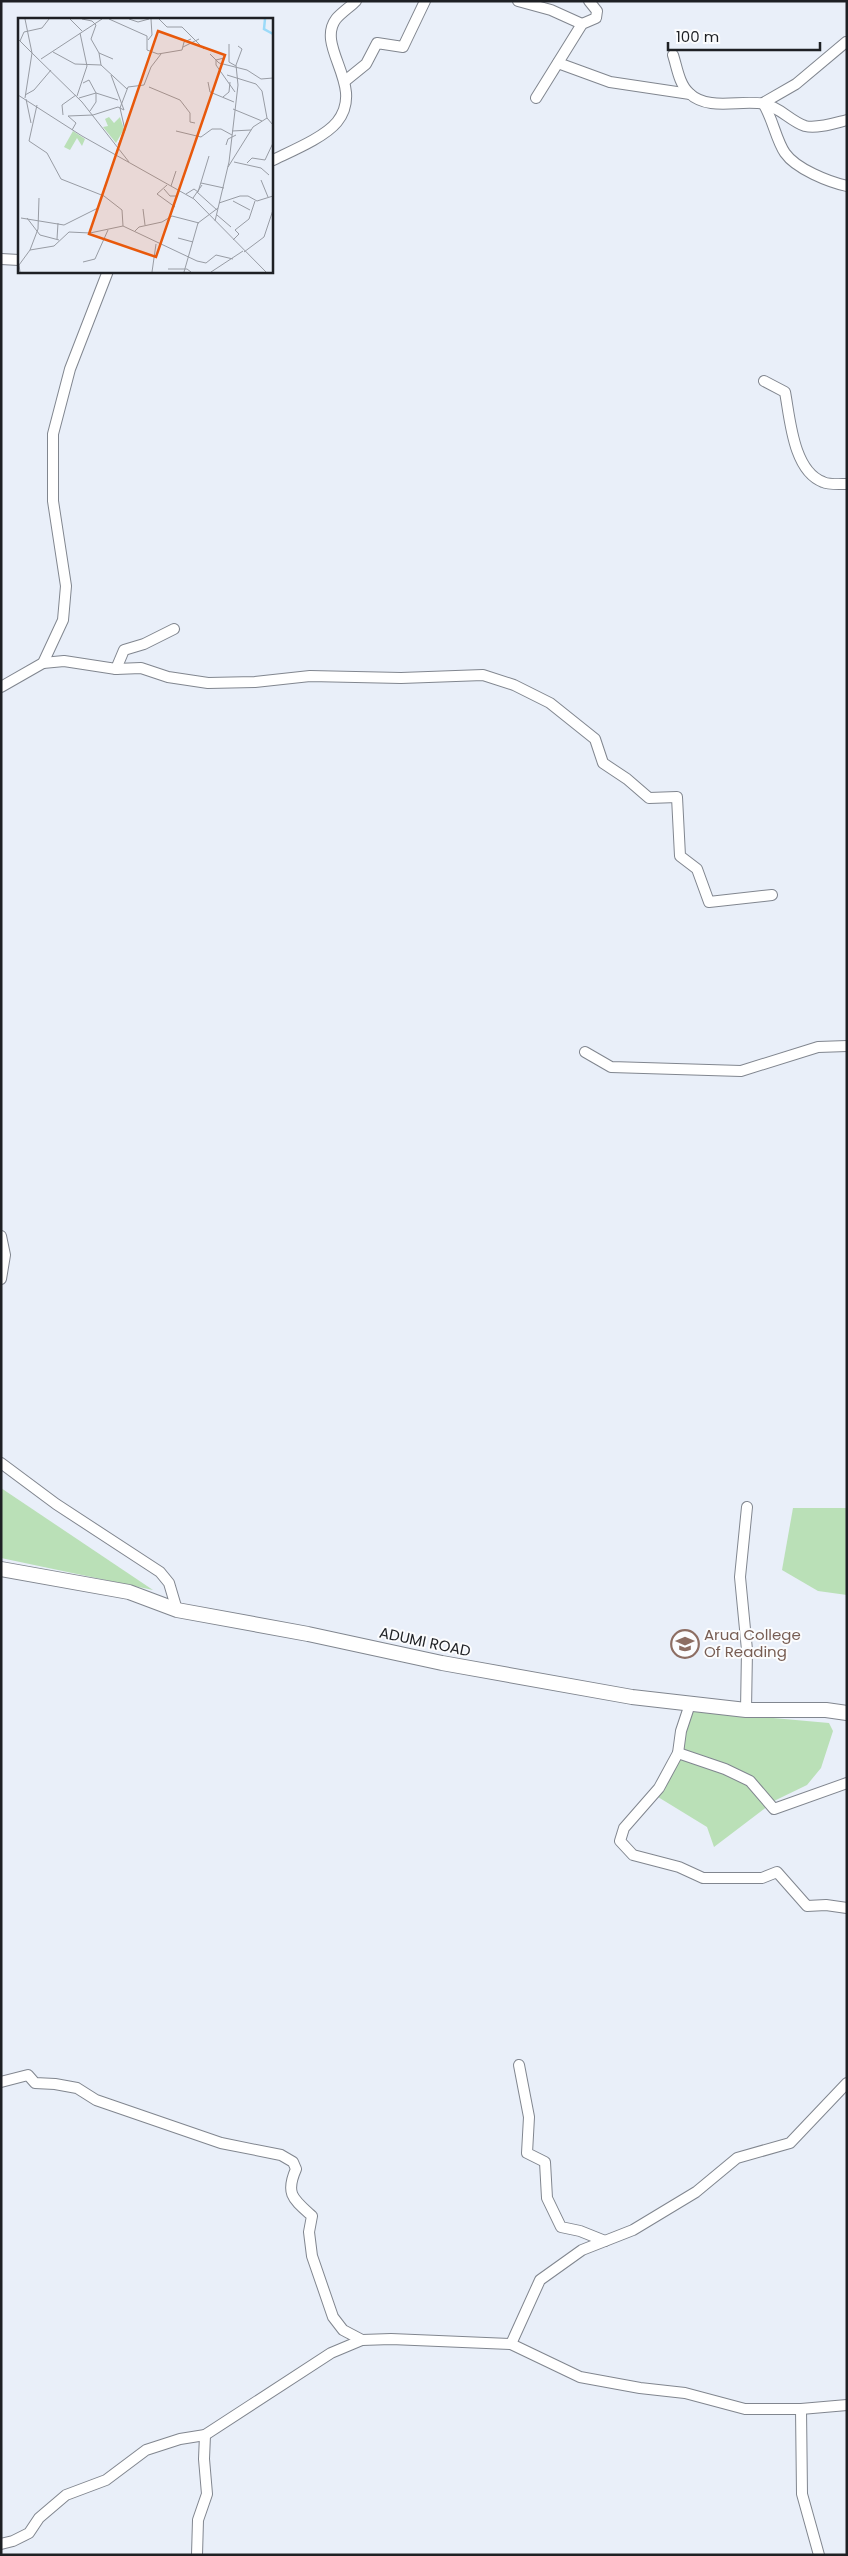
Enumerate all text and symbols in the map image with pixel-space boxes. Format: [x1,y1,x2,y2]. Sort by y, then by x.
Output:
inset map [18,18,272,272]
scale bar [668,20,820,52]
text: 100 m [676,26,719,47]
street label: ADUMI ROAD [377,1622,473,1661]
place label: Arua College Of Reading [704,1624,801,1662]
school or university icon: Arua College Of Reading [670,1629,700,1659]

